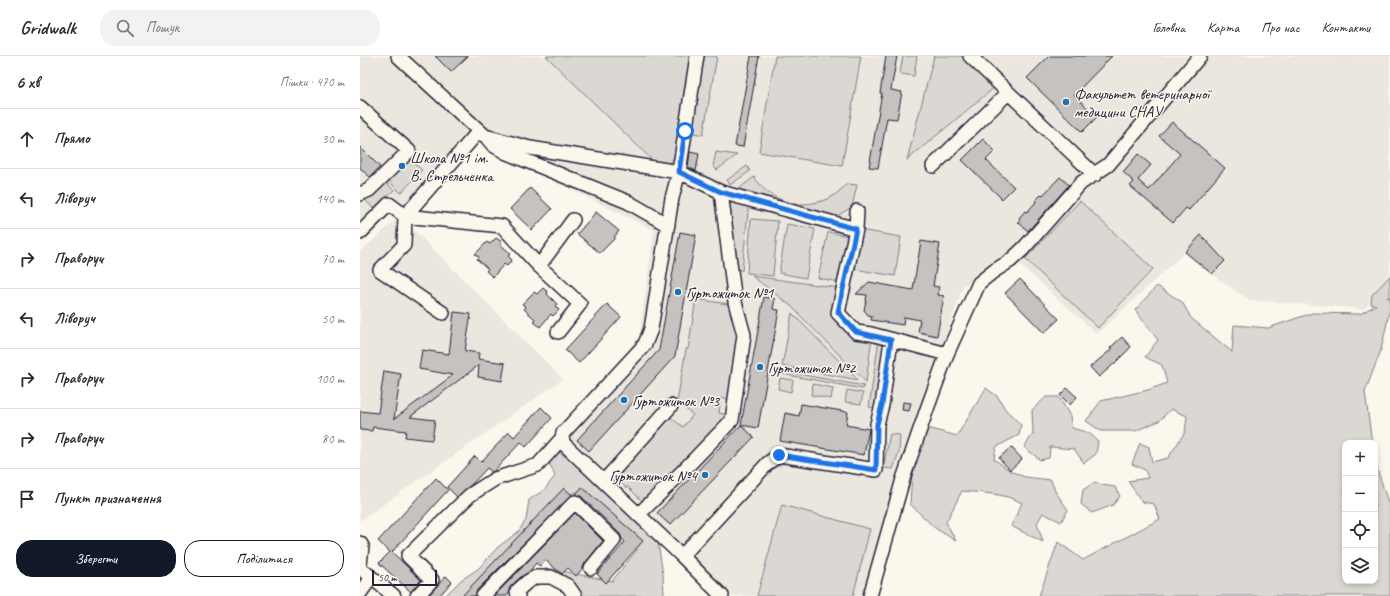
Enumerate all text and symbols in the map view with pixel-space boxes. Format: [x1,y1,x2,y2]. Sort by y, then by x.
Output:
search box [100,10,380,46]
text: Gridwalk [20,16,76,40]
icon: search [114,17,136,39]
text: Пошук [146,18,179,37]
text: Головна [1152,19,1185,36]
text: Карта [1207,19,1239,36]
text: Про нас [1261,19,1300,36]
text: Контакти [1322,19,1370,36]
text: 6 хв [16,72,40,93]
text: Пішки · 470 m [280,74,344,90]
place label: Факультет ветеринарної медицини СНАУ [1074,84,1212,122]
marker: Факультет ветеринарної медицини СНАУ [1061,97,1071,107]
route start [676,122,694,140]
icon: ahead [16,128,38,150]
text: Прямо [54,129,90,148]
text: 30 m [322,131,344,147]
place label: Школа №1 ім. В. Стрельченка [410,148,494,186]
marker: Школа №1 ім. В. Стрельченка [397,161,407,171]
icon: left [16,188,38,210]
text: Ліворуч [54,189,95,208]
text: 140 m [316,191,344,207]
icon: right [16,248,38,270]
text: Праворуч [54,249,103,268]
text: 70 m [322,251,344,267]
place label: Гуртожиток №1 [686,283,774,303]
marker: Гуртожиток №1 [673,287,683,297]
icon: left [16,308,38,330]
text: Ліворуч [54,309,95,328]
text: 50 m [322,311,344,327]
place label: Гуртожиток №2 [768,358,857,378]
marker: Гуртожиток №2 [755,362,765,372]
icon: right [16,368,38,390]
text: Праворуч [54,369,103,388]
text: 100 m [316,371,344,387]
place label: Гуртожиток №3 [632,391,721,411]
marker: Гуртожиток №3 [619,395,629,405]
icon: right [16,428,38,450]
text: Праворуч [54,429,103,448]
text: 80 m [322,431,344,447]
map controls [1342,440,1378,584]
button: + [1342,440,1378,476]
route end [770,446,788,464]
place label: Гуртожиток №4 [610,466,699,486]
marker: Гуртожиток №4 [700,470,710,480]
button: − [1342,476,1378,512]
icon: arrive [16,488,38,510]
text: Пункт призначення [54,489,161,508]
button: locate [1342,512,1378,548]
button: Зберегти [16,540,176,577]
button: Поділитися [184,540,344,577]
button: layers [1342,548,1378,584]
scale bar [372,568,437,587]
text: 50 m [378,570,397,584]

